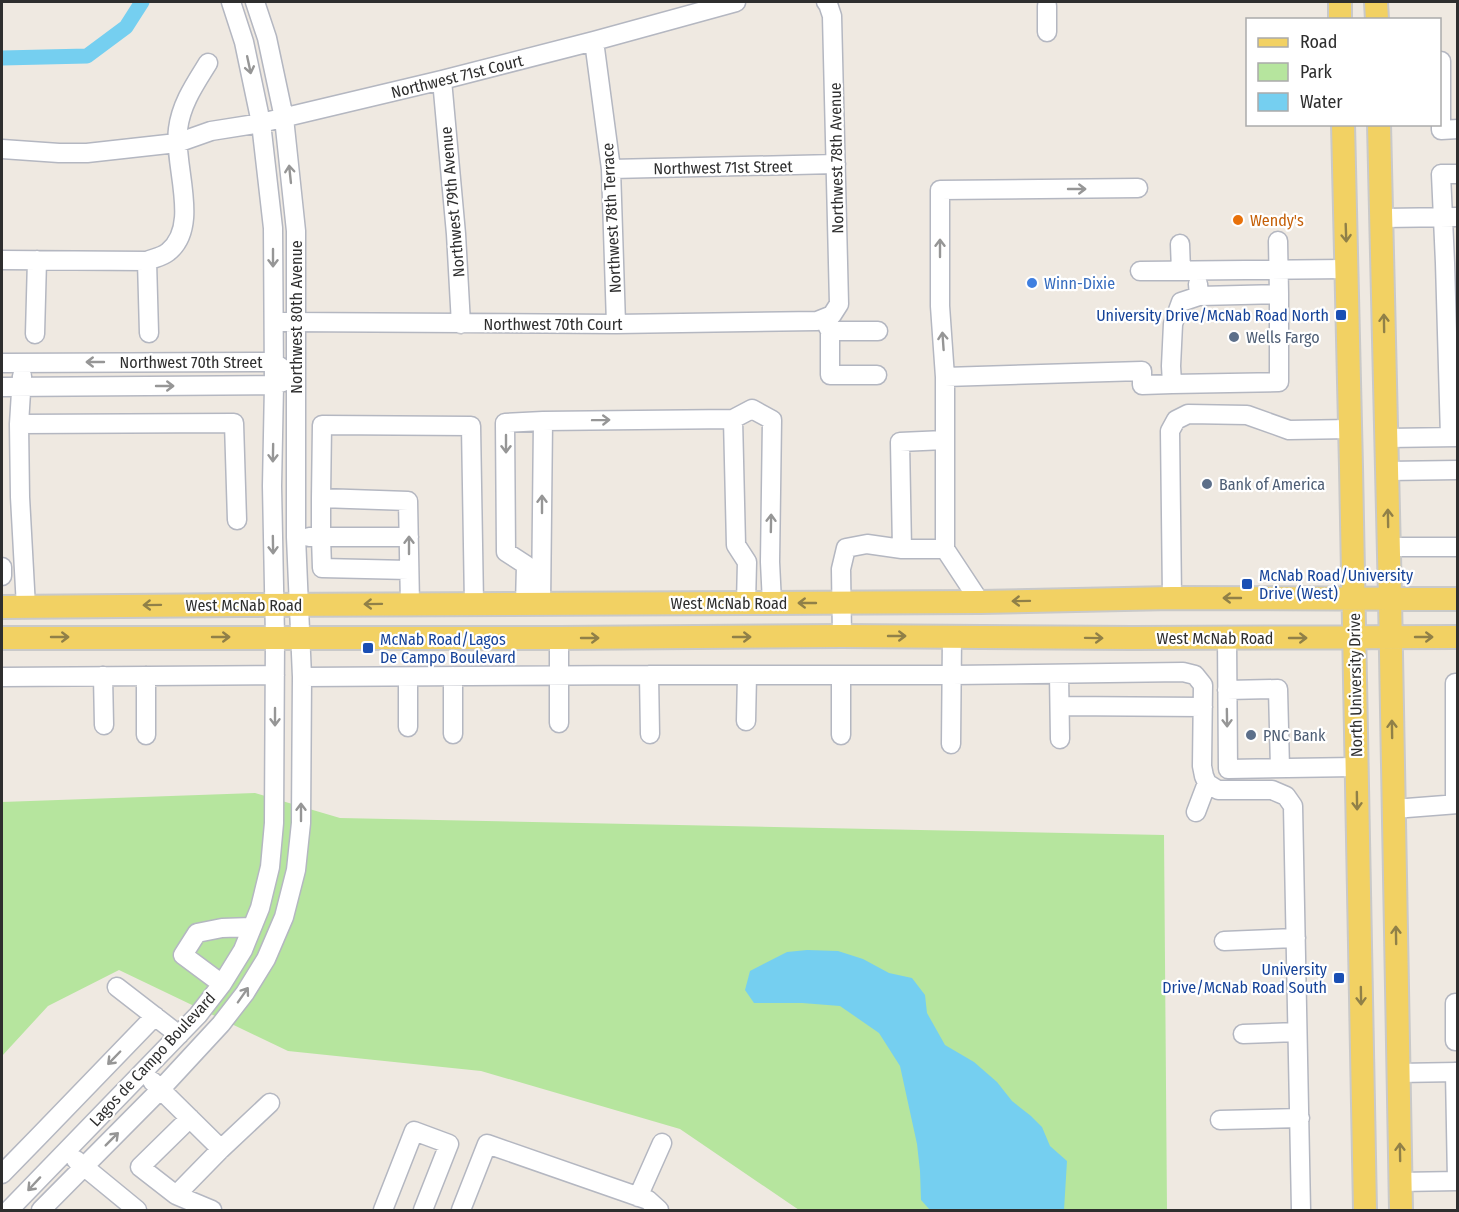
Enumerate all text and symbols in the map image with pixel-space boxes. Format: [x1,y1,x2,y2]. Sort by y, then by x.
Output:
legend [1246,18,1441,126]
text: Road [1300,31,1337,53]
street label: Northwest 71st Court [389,51,526,102]
one-way arrow [244,55,255,75]
text: Park [1300,61,1333,83]
street label: Northwest 78th Avenue [826,82,847,234]
text: Water [1300,91,1343,113]
street label: Northwest 79th Avenue [436,126,469,278]
street label: Northwest 78th Terrace [598,142,625,294]
street label: Northwest 71st Street [653,157,794,178]
one-way arrow [284,165,295,185]
one-way arrow [1066,183,1086,195]
place label: Wendy's [1250,211,1304,230]
marker: Wendy's [1231,213,1245,227]
one-way arrow [1340,223,1352,243]
one-way arrow [934,238,946,258]
street label: Northwest 80th Avenue [287,240,306,394]
one-way arrow [267,248,279,268]
place label: Winn-Dixie [1044,274,1115,293]
marker: Winn-Dixie [1025,276,1039,290]
place label: University Drive/McNab Road North [1096,306,1329,325]
marker: University Drive/McNab Road North [1334,308,1348,322]
one-way arrow [1378,314,1390,334]
street label: Northwest 70th Court [483,315,623,334]
place label: Wells Fargo [1246,328,1320,347]
marker: Wells Fargo [1227,330,1241,344]
one-way arrow [937,332,948,352]
street label: Northwest 70th Street [120,353,263,372]
one-way arrow [85,356,105,368]
one-way arrow [154,380,174,392]
one-way arrow [591,414,611,426]
one-way arrow [500,434,512,454]
one-way arrow [267,443,278,463]
place label: Bank of America [1219,475,1325,494]
marker: Bank of America [1200,477,1214,491]
one-way arrow [537,494,548,514]
one-way arrow [1383,509,1394,529]
one-way arrow [765,514,777,534]
one-way arrow [267,534,279,554]
one-way arrow [403,536,415,556]
place label: McNab Road/University Drive (West) [1259,566,1414,603]
marker: McNab Road/University Drive (West) [1240,577,1254,591]
one-way arrow [1222,592,1242,604]
street label: West McNab Road [671,594,787,613]
one-way arrow [1011,595,1031,607]
street label: West McNab Road [186,596,302,615]
one-way arrow [797,597,817,609]
one-way arrow [364,598,384,610]
one-way arrow [142,600,162,611]
street label: North University Drive [1345,613,1366,757]
street label: West McNab Road [1157,629,1273,648]
place label: McNab Road/Lagos De Campo Boulevard [380,630,516,667]
one-way arrow [886,630,906,642]
one-way arrow [49,631,69,643]
one-way arrow [210,631,230,643]
one-way arrow [731,631,751,643]
one-way arrow [1414,631,1434,643]
one-way arrow [579,632,599,644]
one-way arrow [1084,632,1104,644]
one-way arrow [1288,632,1308,644]
marker: McNab Road/Lagos De Campo Boulevard [361,641,375,655]
one-way arrow [269,706,281,726]
one-way arrow [1222,707,1233,727]
one-way arrow [1387,720,1398,740]
place label: PNC Bank [1263,726,1326,745]
marker: PNC Bank [1244,728,1258,742]
one-way arrow [1351,791,1363,811]
one-way arrow [295,803,307,823]
one-way arrow [1390,926,1402,946]
place label: University Drive/McNab Road South [1162,960,1328,997]
marker: University Drive/McNab Road South [1332,971,1346,985]
one-way arrow [1355,986,1367,1006]
one-way arrow [237,987,249,1004]
street label: Lagos de Campo Boulevard [85,989,219,1130]
one-way arrow [107,1051,121,1066]
one-way arrow [104,1131,119,1146]
one-way arrow [1394,1143,1406,1163]
one-way arrow [27,1176,42,1191]

